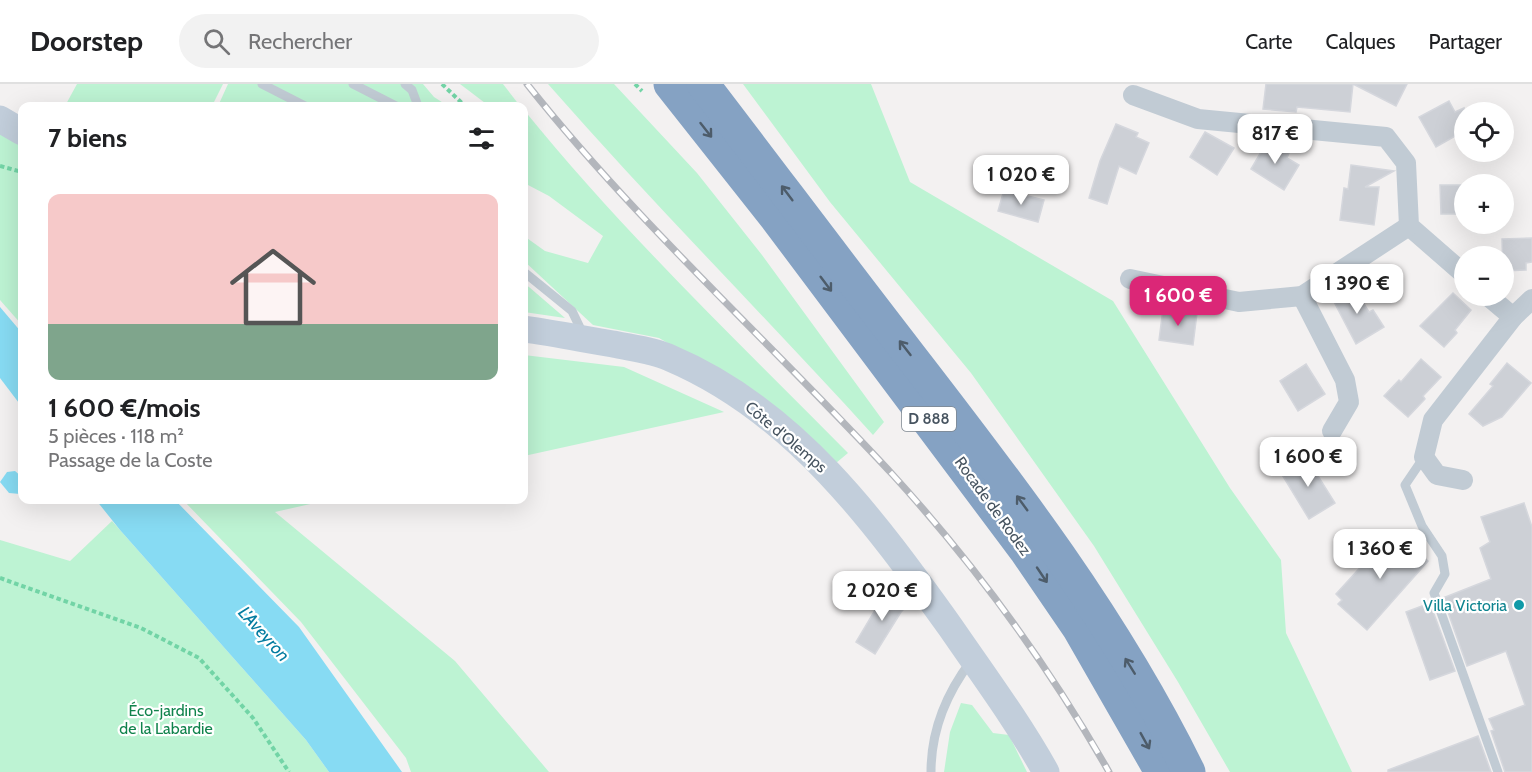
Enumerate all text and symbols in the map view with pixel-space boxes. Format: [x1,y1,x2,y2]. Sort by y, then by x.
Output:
search box [179,14,599,68]
text: Doorstep [30,24,143,58]
icon: search [200,25,233,58]
text: Rechercher [248,28,352,55]
text: Carte [1245,29,1293,54]
text: Calques [1326,29,1396,54]
text: Partager [1429,29,1502,54]
map controls [1454,102,1514,306]
button: locate [1454,102,1514,162]
pin: 817 € [1233,114,1317,165]
text: 817 € [1252,121,1298,145]
text: 7 biens [48,122,127,154]
icon: filters [465,122,498,155]
one-way arrow [700,122,713,138]
pin: 1 020 € [966,155,1076,206]
text: 1 020 € [987,162,1055,186]
button: + [1454,174,1514,234]
one-way arrow [781,185,793,201]
icon: home [219,233,327,341]
button: − [1454,246,1514,306]
pin: 1 390 € [1302,264,1412,315]
text: 1 390 € [1324,271,1390,295]
one-way arrow [819,276,832,292]
pin: 1 600 € [1123,276,1233,327]
text: 1 600 € [1144,283,1212,307]
one-way arrow [898,340,911,356]
text: 1 600 €/mois [48,392,201,424]
street label: Côte d'Olemps [741,397,831,477]
road number: D 888 [902,407,956,431]
text: 5 pièces · 118 m² [48,424,184,448]
pin: 1 600 € [1253,437,1363,488]
text: 1 600 € [1274,444,1342,468]
text: Passage de la Coste [48,448,213,472]
street label: Rocade de Rodez [951,453,1035,559]
one-way arrow [1016,496,1029,512]
pin: 1 360 € [1325,529,1435,580]
text: 1 360 € [1347,536,1413,560]
one-way arrow [1037,566,1049,583]
pin: 2 020 € [827,571,937,622]
text: 2 020 € [846,578,918,602]
place label: Villa Victoria [1423,596,1507,615]
marker: Villa Victoria [1512,598,1526,612]
water label: L'Aveyron [234,602,294,666]
one-way arrow [1124,658,1136,675]
park label: Éco-jardins de la Labardie [119,701,213,738]
one-way arrow [1139,732,1151,749]

